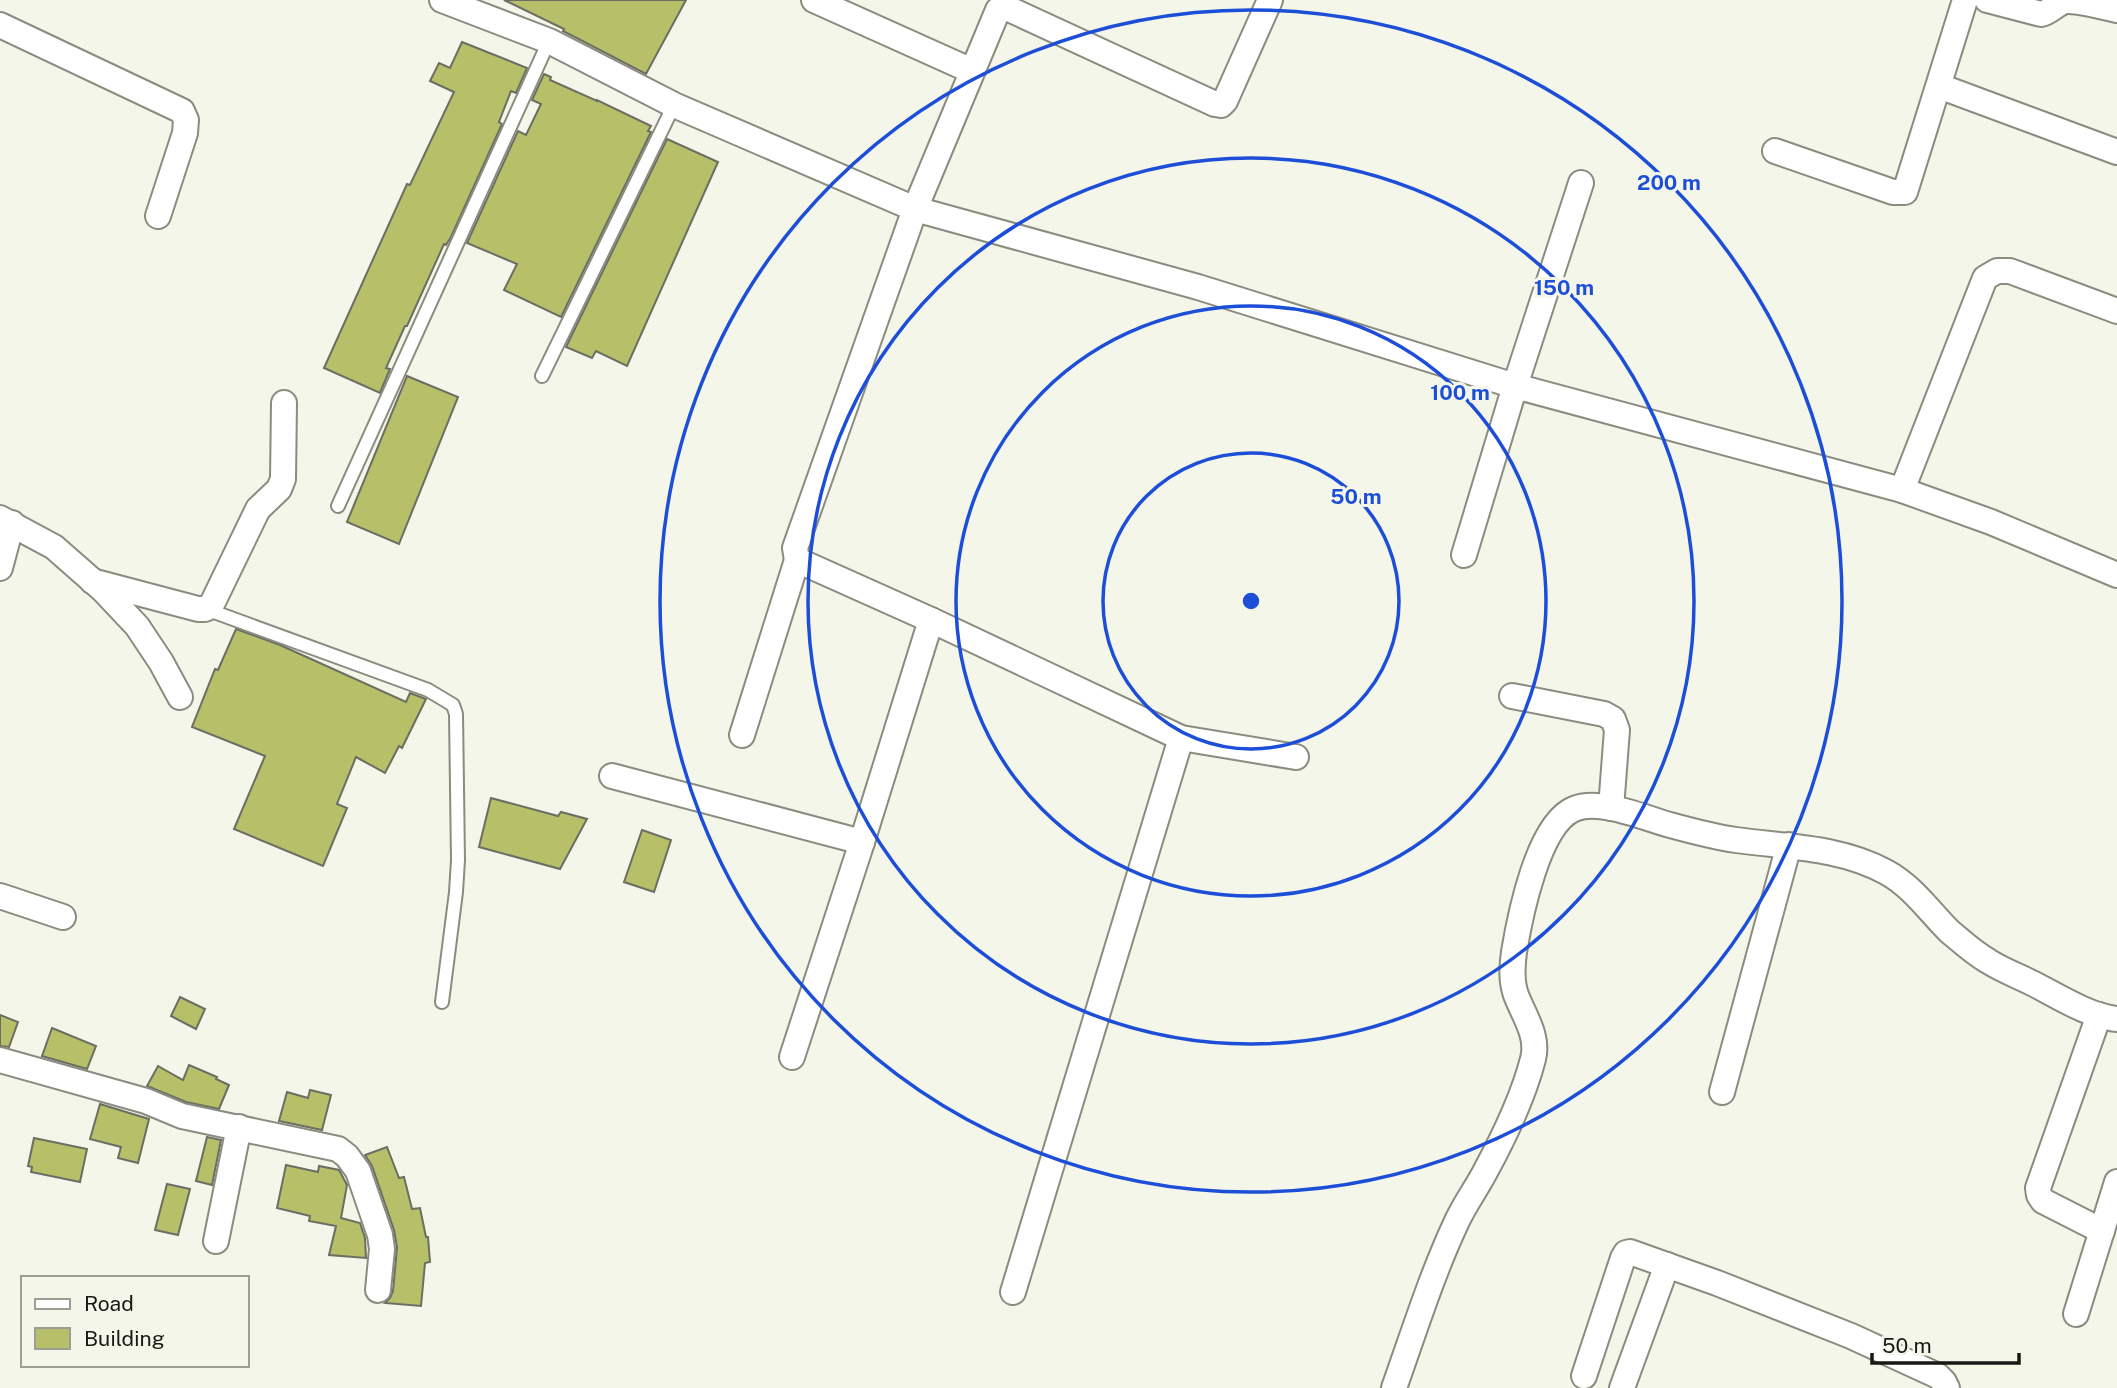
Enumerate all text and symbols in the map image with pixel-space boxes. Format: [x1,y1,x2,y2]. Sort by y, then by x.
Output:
text: 200 m [1637,170,1701,195]
text: 150 m [1534,275,1594,300]
text: 100 m [1430,380,1490,405]
text: 50 m [1330,484,1382,509]
centre of rings [1239,589,1263,613]
legend [21,1276,248,1367]
text: Road [84,1291,134,1316]
scale bar [1872,1322,2019,1366]
text: Building [84,1326,165,1351]
text: 50 m [1882,1333,1932,1358]

